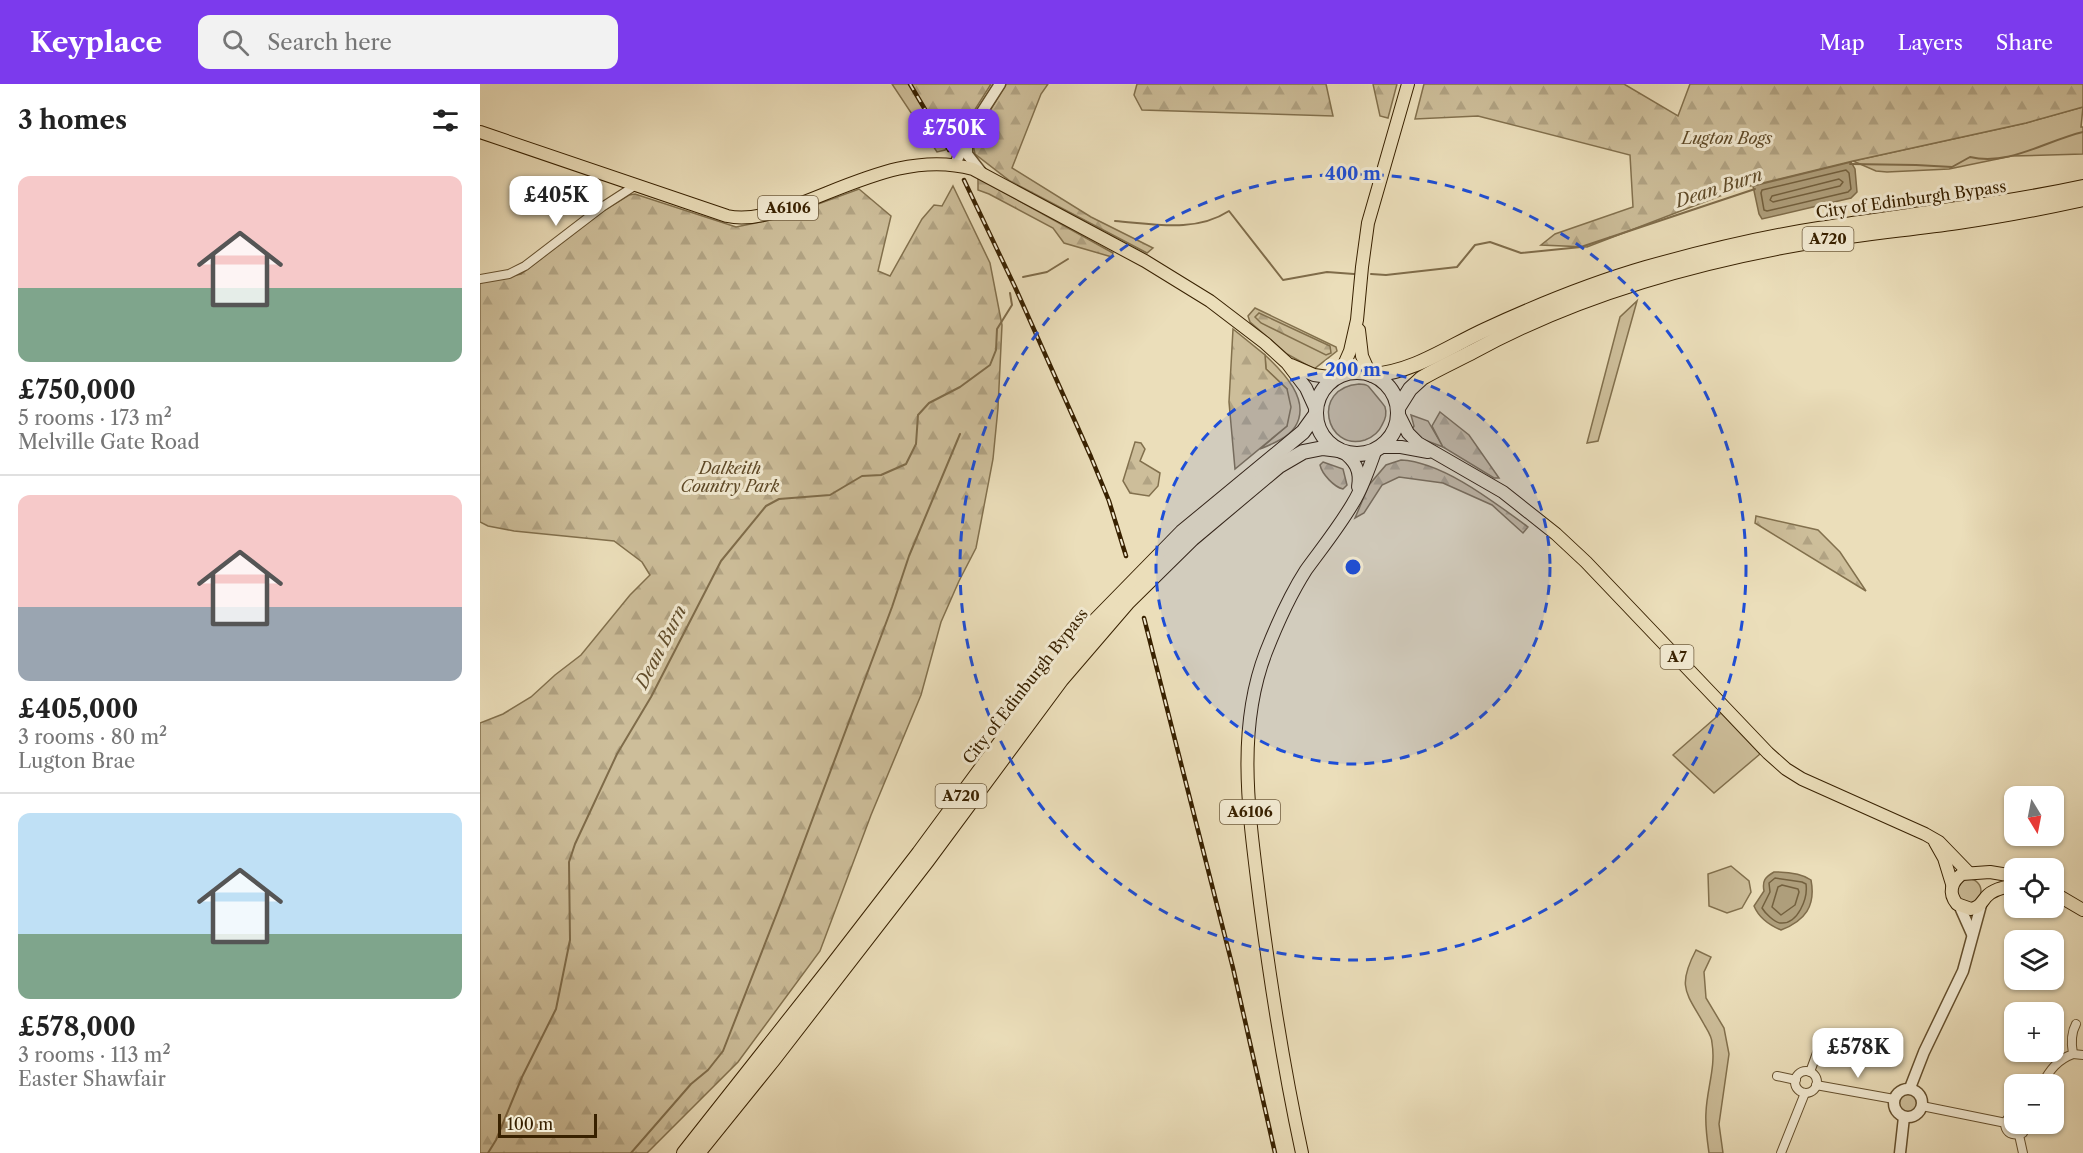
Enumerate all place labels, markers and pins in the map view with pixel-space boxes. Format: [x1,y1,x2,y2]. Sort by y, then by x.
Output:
pin: £750K [912,109,996,160]
pin: £405K [514,176,598,227]
centre of rings [1343,557,1363,577]
pin: £578K [1816,1028,1900,1079]

